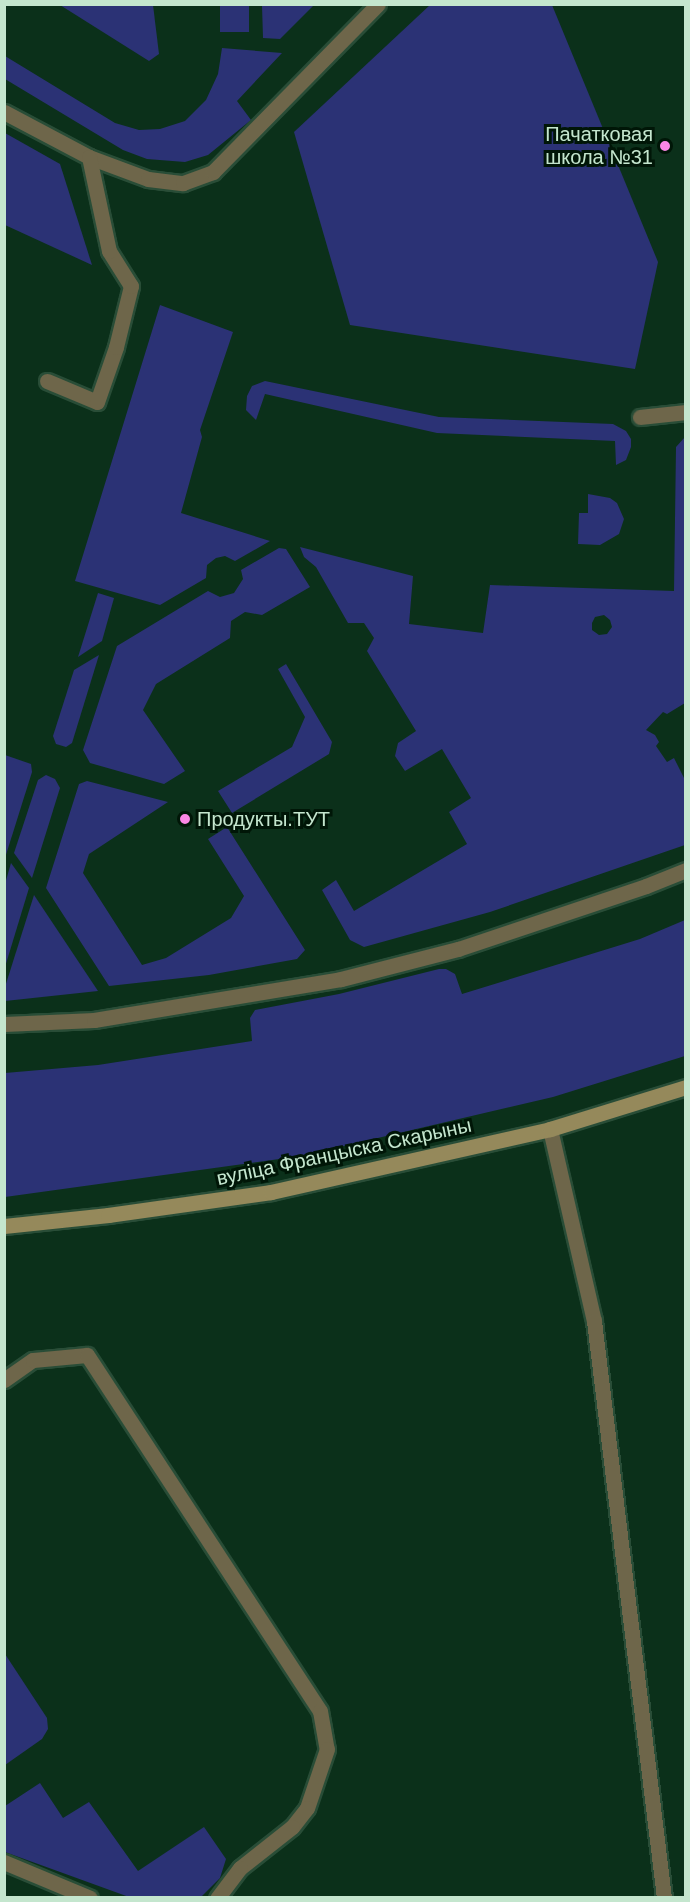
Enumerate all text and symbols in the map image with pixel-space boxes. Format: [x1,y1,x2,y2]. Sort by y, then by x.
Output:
place label: Пачатковая школа №31 [545,122,653,169]
marker: Пачатковая школа №31 [658,139,672,153]
place label: Продукты.ТУТ [197,807,330,831]
marker: Продукты.ТУТ [178,812,192,826]
street label: вуліца Францыска Скарыны [214,1113,474,1191]

